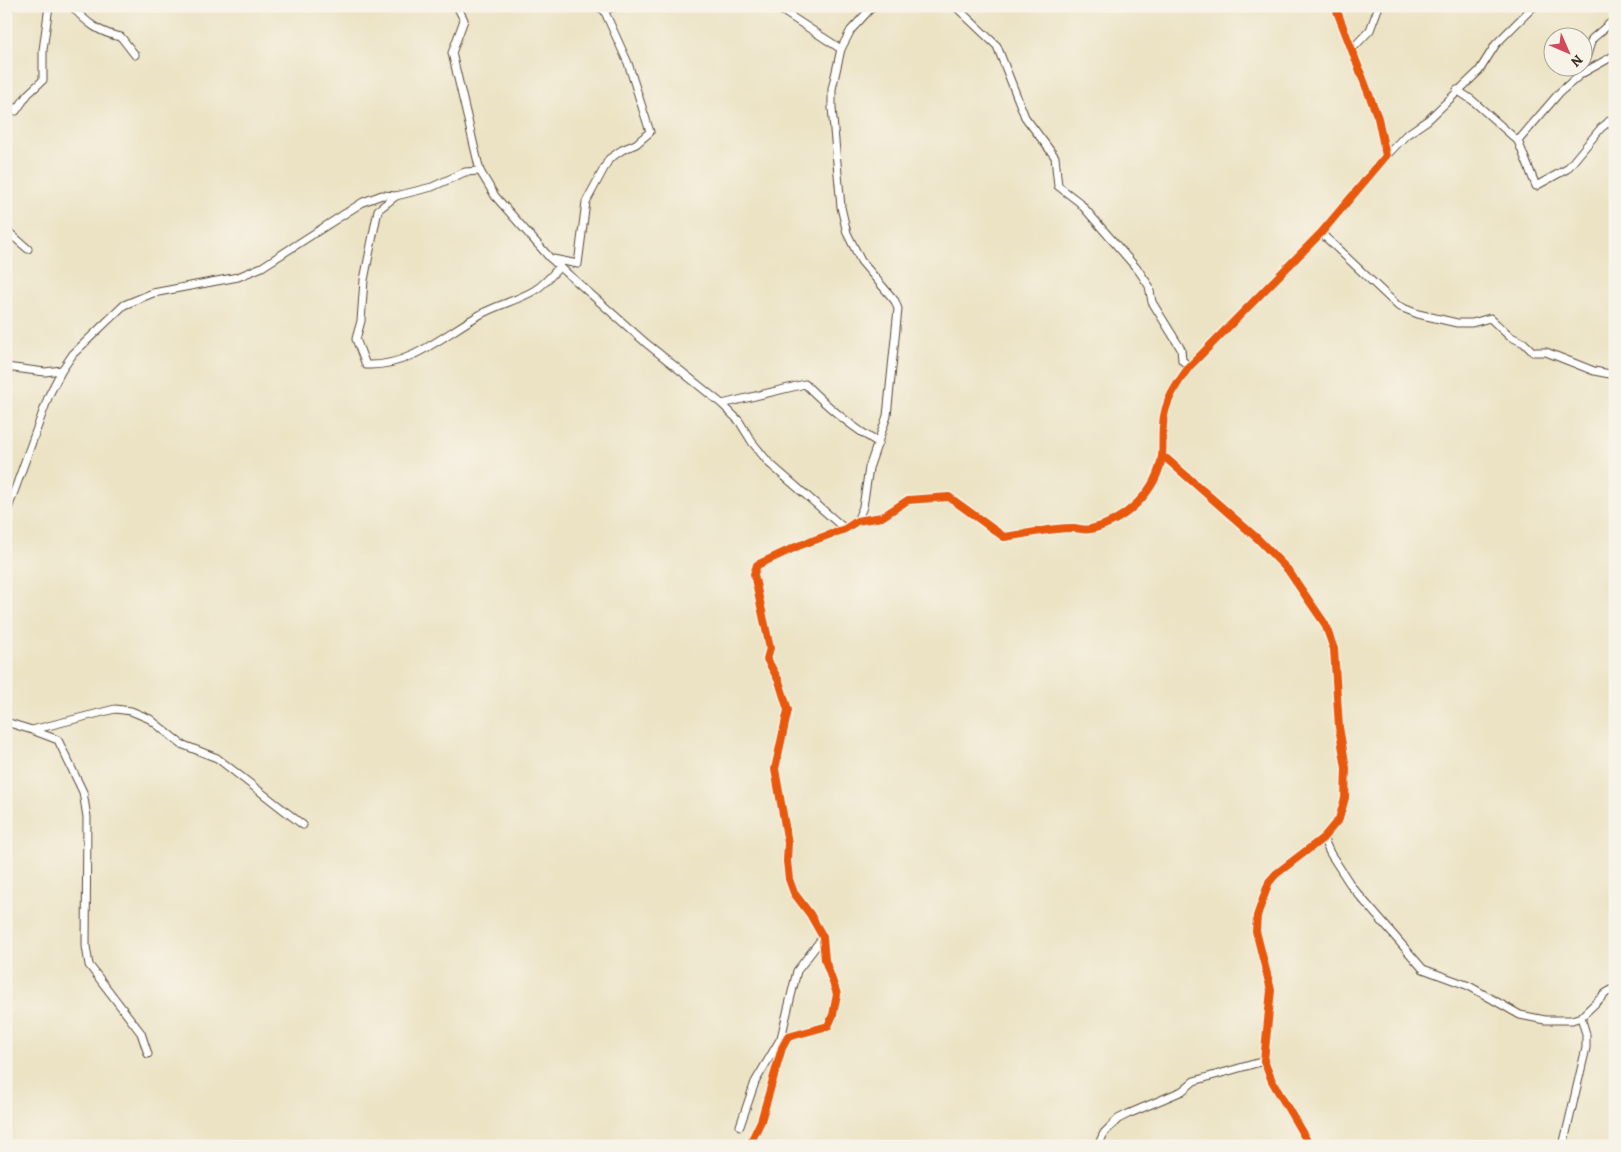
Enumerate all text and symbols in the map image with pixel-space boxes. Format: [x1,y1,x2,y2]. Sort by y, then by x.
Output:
north arrow [1544,28,1594,78]
text: N [1567,51,1587,71]

